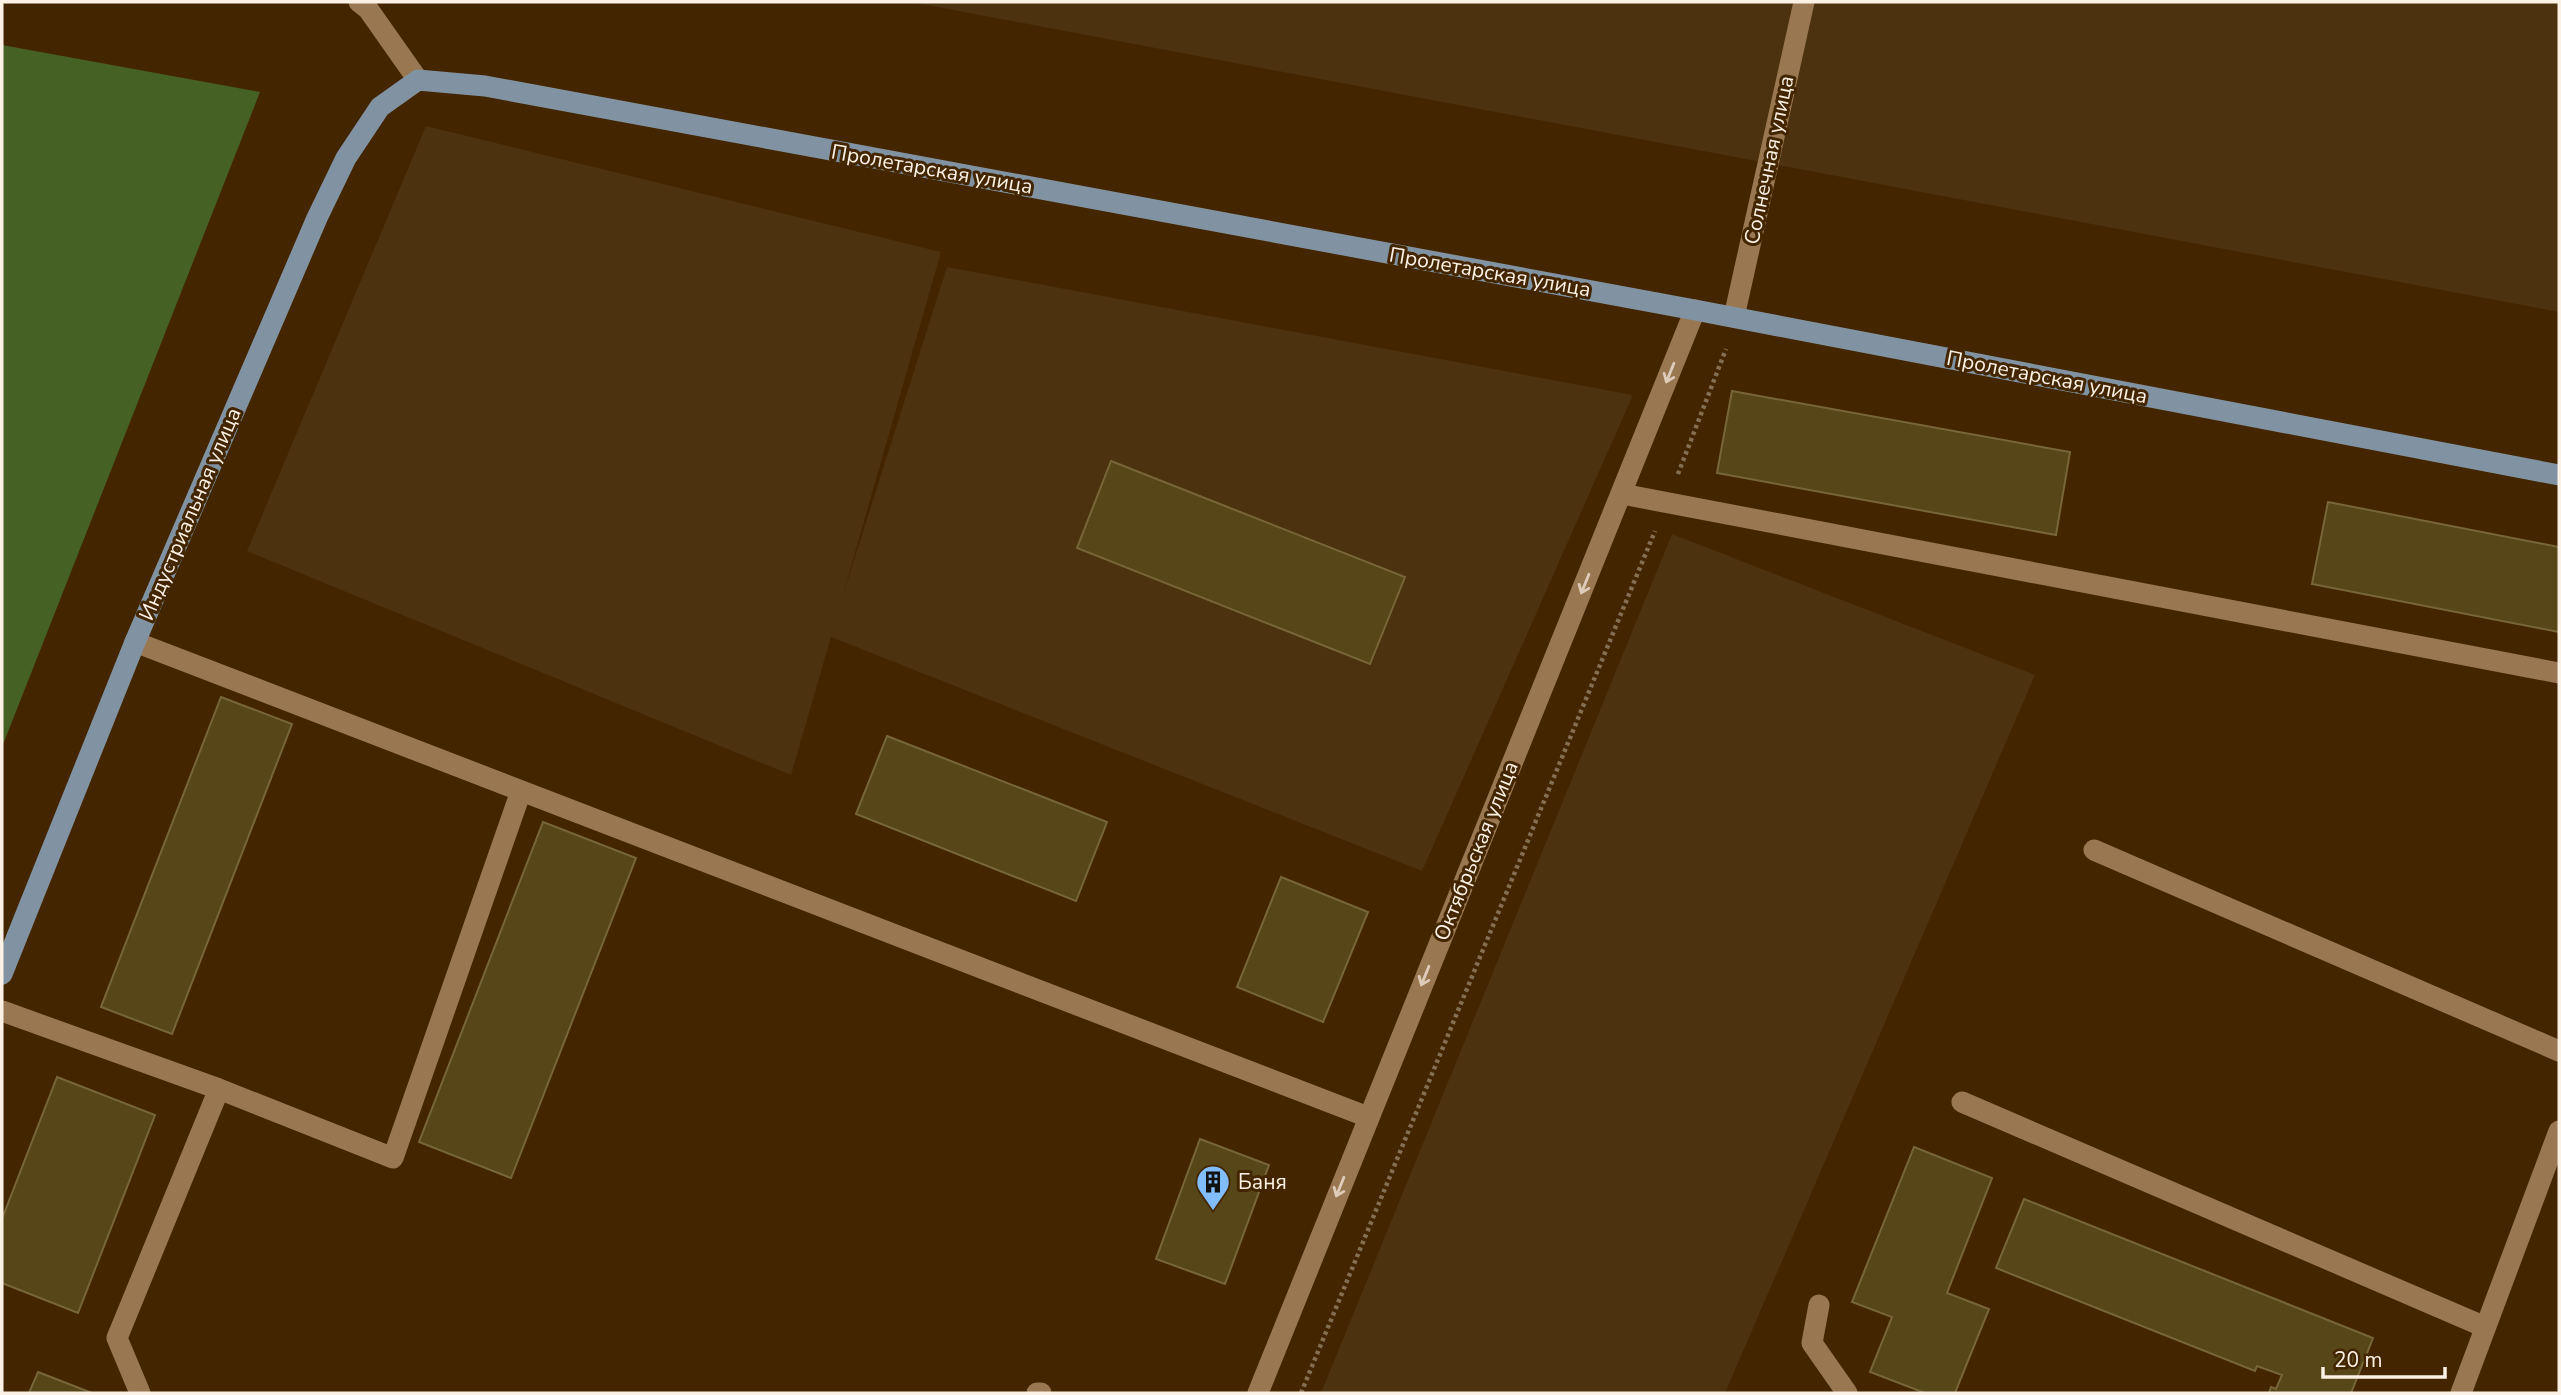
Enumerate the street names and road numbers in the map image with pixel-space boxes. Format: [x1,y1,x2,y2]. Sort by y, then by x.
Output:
street label: Солнечная улица [1737,73,1801,247]
street label: Пролетарская улица [829,137,1035,201]
street label: Пролетарская улица [1387,240,1593,304]
street label: Пролетарская улица [1944,344,2150,410]
street label: Индустриальная улица [132,403,248,625]
street label: Октябрьская улица [1427,757,1525,945]

